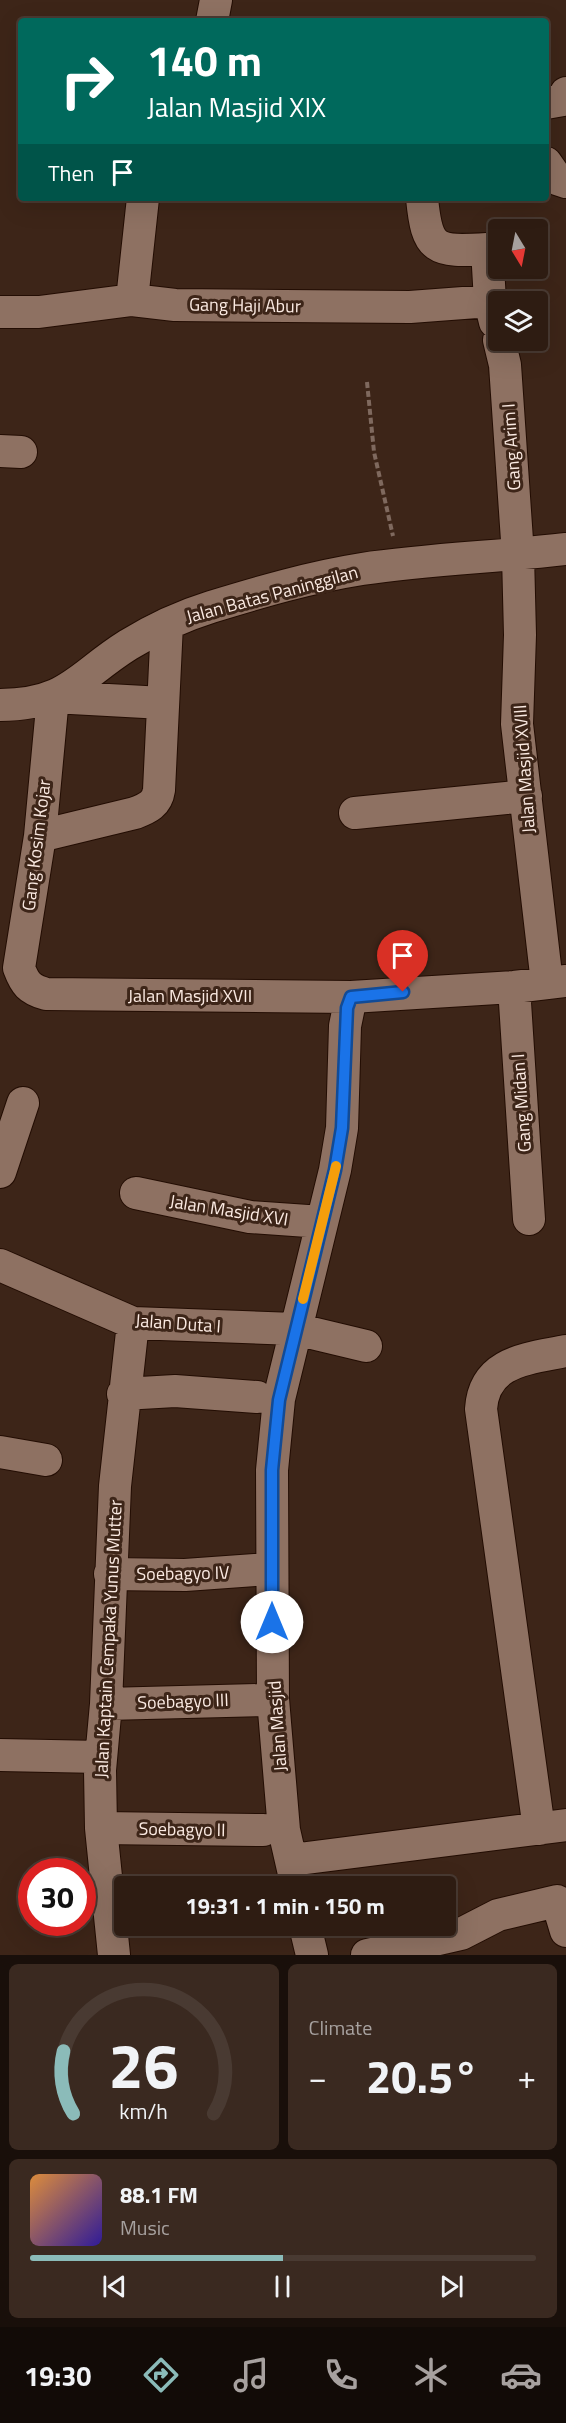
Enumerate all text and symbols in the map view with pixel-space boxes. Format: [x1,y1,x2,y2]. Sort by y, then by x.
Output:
text: 140 m [147,28,262,92]
icon: right [48,42,126,120]
text: Jalan Masjid XIX [147,86,326,127]
text: Then [48,156,94,190]
icon: arrive [106,156,139,189]
north arrow [488,219,548,279]
map controls [488,219,548,351]
street label: Gang Haji Abur [189,291,301,319]
button: layers [488,291,548,351]
street label: Gang Arim I [494,403,528,491]
street label: Jalan Batas Paninggilan [183,558,361,630]
street label: Jalan Masjid XVIII [506,704,542,834]
street label: Gang Kosim Kojar [15,778,57,912]
pin [377,930,428,992]
icon: arrive [386,939,419,972]
street label: Jalan Masjid XVII [128,982,252,1009]
street label: Gang Midan I [504,1053,538,1153]
street label: Jalan Masjid XVI [168,1187,290,1233]
street label: Jalan Duta I [134,1307,222,1339]
street label: Jalan Kaptain Cempaka Yunus Mutter [87,1499,129,1779]
street label: Soebagyo IV [136,1559,230,1587]
position arrow [240,1590,304,1654]
street label: Jalan Masjid [260,1680,294,1772]
street label: Soebagyo III [137,1686,229,1716]
street label: Soebagyo II [138,1815,226,1843]
speed limit sign: 30 [18,1858,96,1936]
text: 19:31 · 1 min · 150 m [185,1889,385,1923]
text: Climate [309,2012,372,2043]
text: 26 [109,2017,179,2112]
text: 20.5° [366,2042,478,2110]
text: − [309,2052,327,2102]
text: + [518,2052,536,2102]
text: km/h [119,2095,168,2127]
text: 88.1 FM [120,2178,198,2212]
text: Music [120,2212,170,2243]
icon: previous [98,2270,131,2303]
icon: pause [266,2270,299,2303]
icon: next [435,2270,468,2303]
icon: directions [140,2354,182,2396]
icon: music [230,2354,272,2396]
icon: phone [320,2354,362,2396]
icon: climate [410,2354,452,2396]
icon: car [500,2354,542,2396]
text: 19:30 [24,2355,91,2396]

